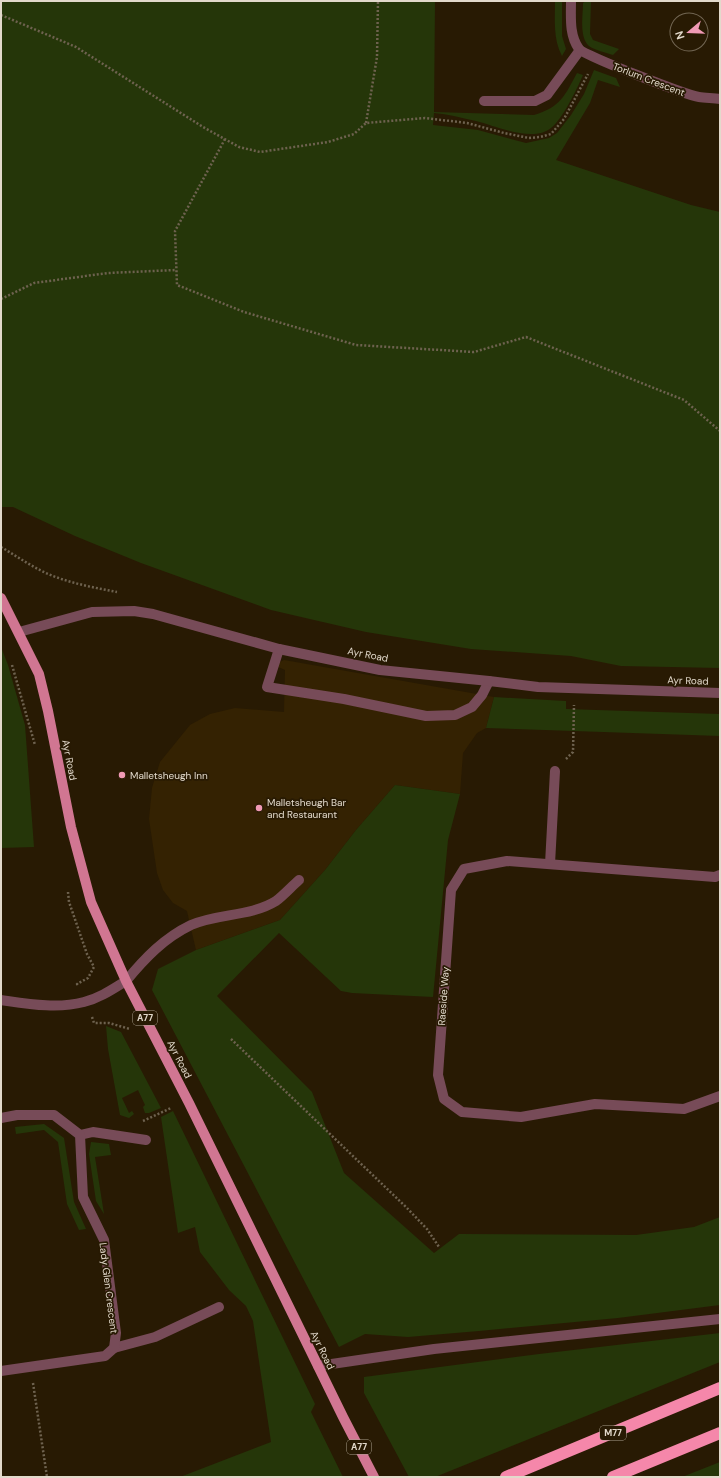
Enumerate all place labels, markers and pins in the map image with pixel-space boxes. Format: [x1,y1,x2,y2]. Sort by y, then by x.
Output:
place label: Malletsheugh Inn [130,769,208,782]
marker: Malletsheugh Inn [117,770,127,780]
place label: Malletsheugh Bar and Restaurant [267,796,346,821]
marker: Malletsheugh Bar and Restaurant [254,803,264,813]

